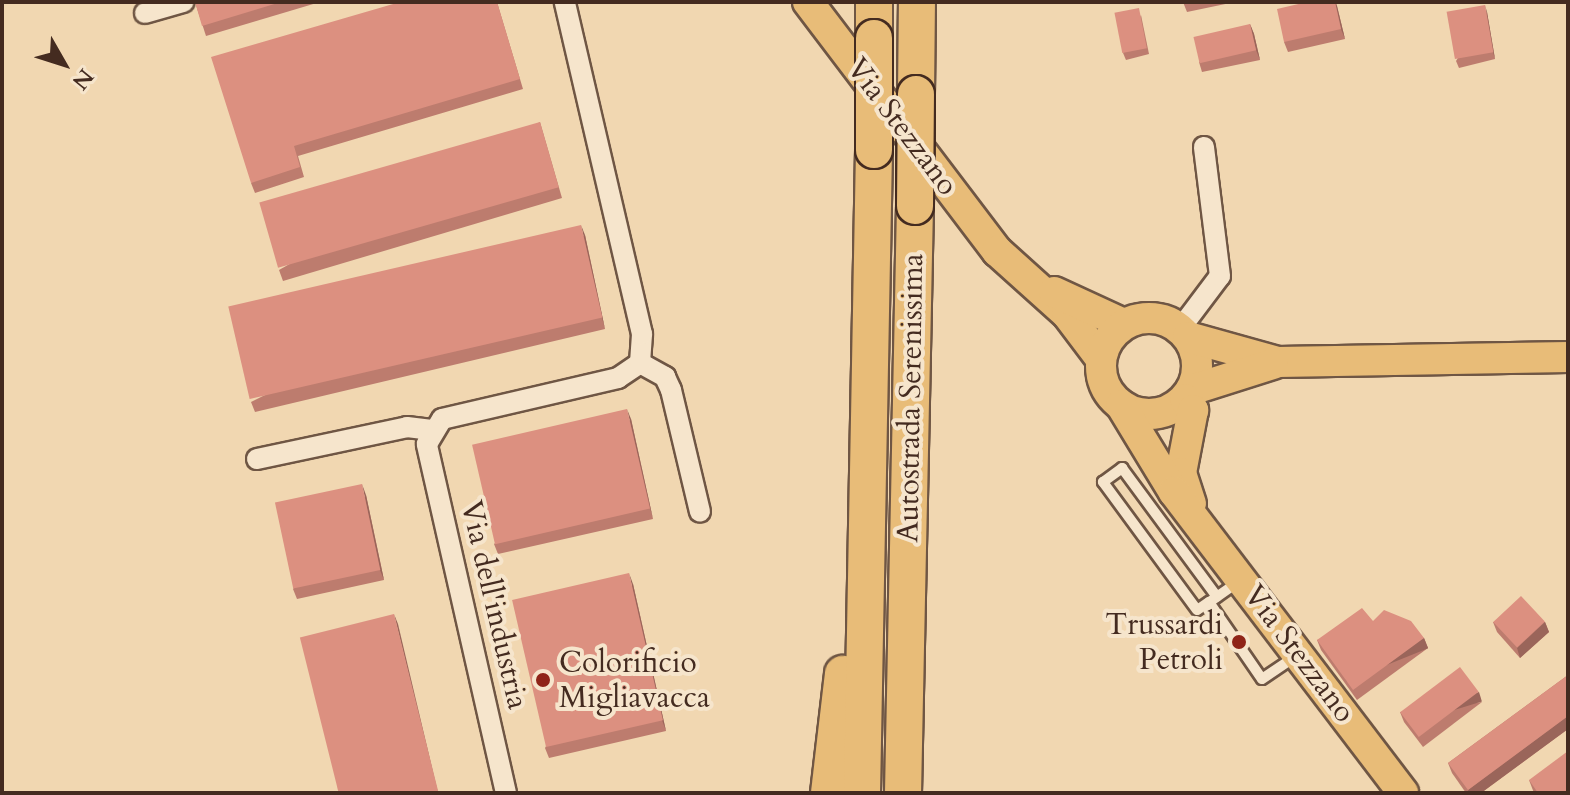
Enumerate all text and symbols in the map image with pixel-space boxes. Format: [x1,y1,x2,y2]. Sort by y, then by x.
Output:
north arrow [24,24,104,104]
street label: Via Stezzano [839,51,965,203]
text: N [65,62,100,96]
street label: Autostrada Serenissima [890,253,932,543]
street label: Via dell'industria [453,497,535,713]
street label: Via Stezzano [1236,578,1362,730]
place label: Trussardi Petroli [1105,607,1223,678]
marker: Trussardi Petroli [1230,633,1248,651]
place label: Colorificio Migliavacca [559,645,710,716]
marker: Colorificio Migliavacca [534,671,552,689]

